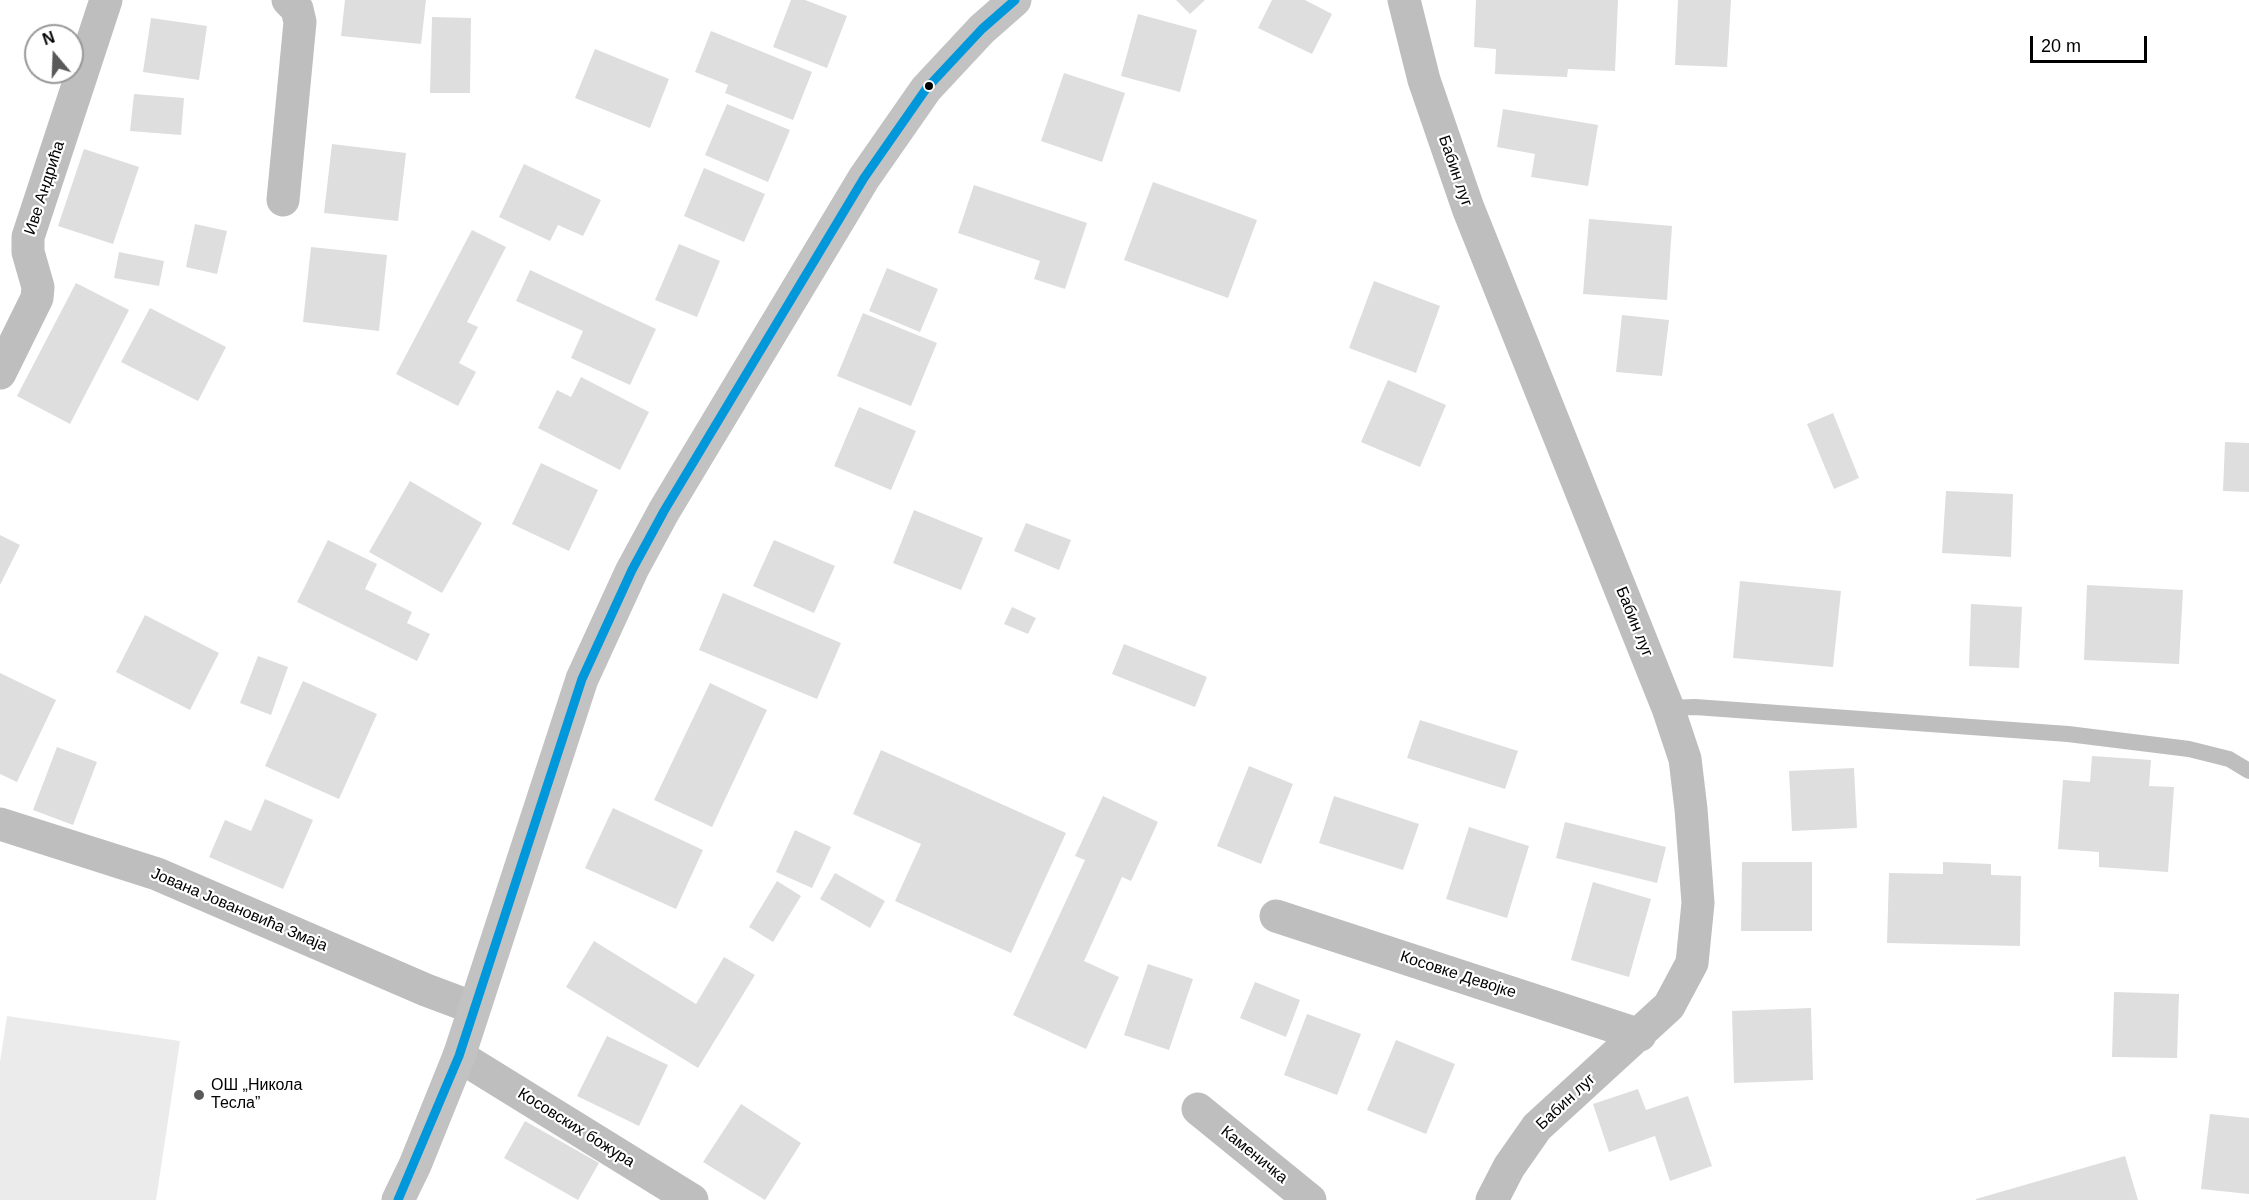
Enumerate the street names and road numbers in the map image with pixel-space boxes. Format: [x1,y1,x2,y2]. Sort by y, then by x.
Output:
street label: Бабин луг [1434,133,1476,209]
street label: Иве Андрића [21,139,69,237]
street label: Бабин луг [1611,584,1657,660]
street label: Јована Јовановића Змаја [148,864,330,956]
street label: Косовке Девојке [1398,947,1518,1003]
street label: Бабин луг [1532,1070,1600,1134]
street label: Косовских божура [514,1084,638,1172]
street label: Каменичка [1217,1122,1291,1188]

